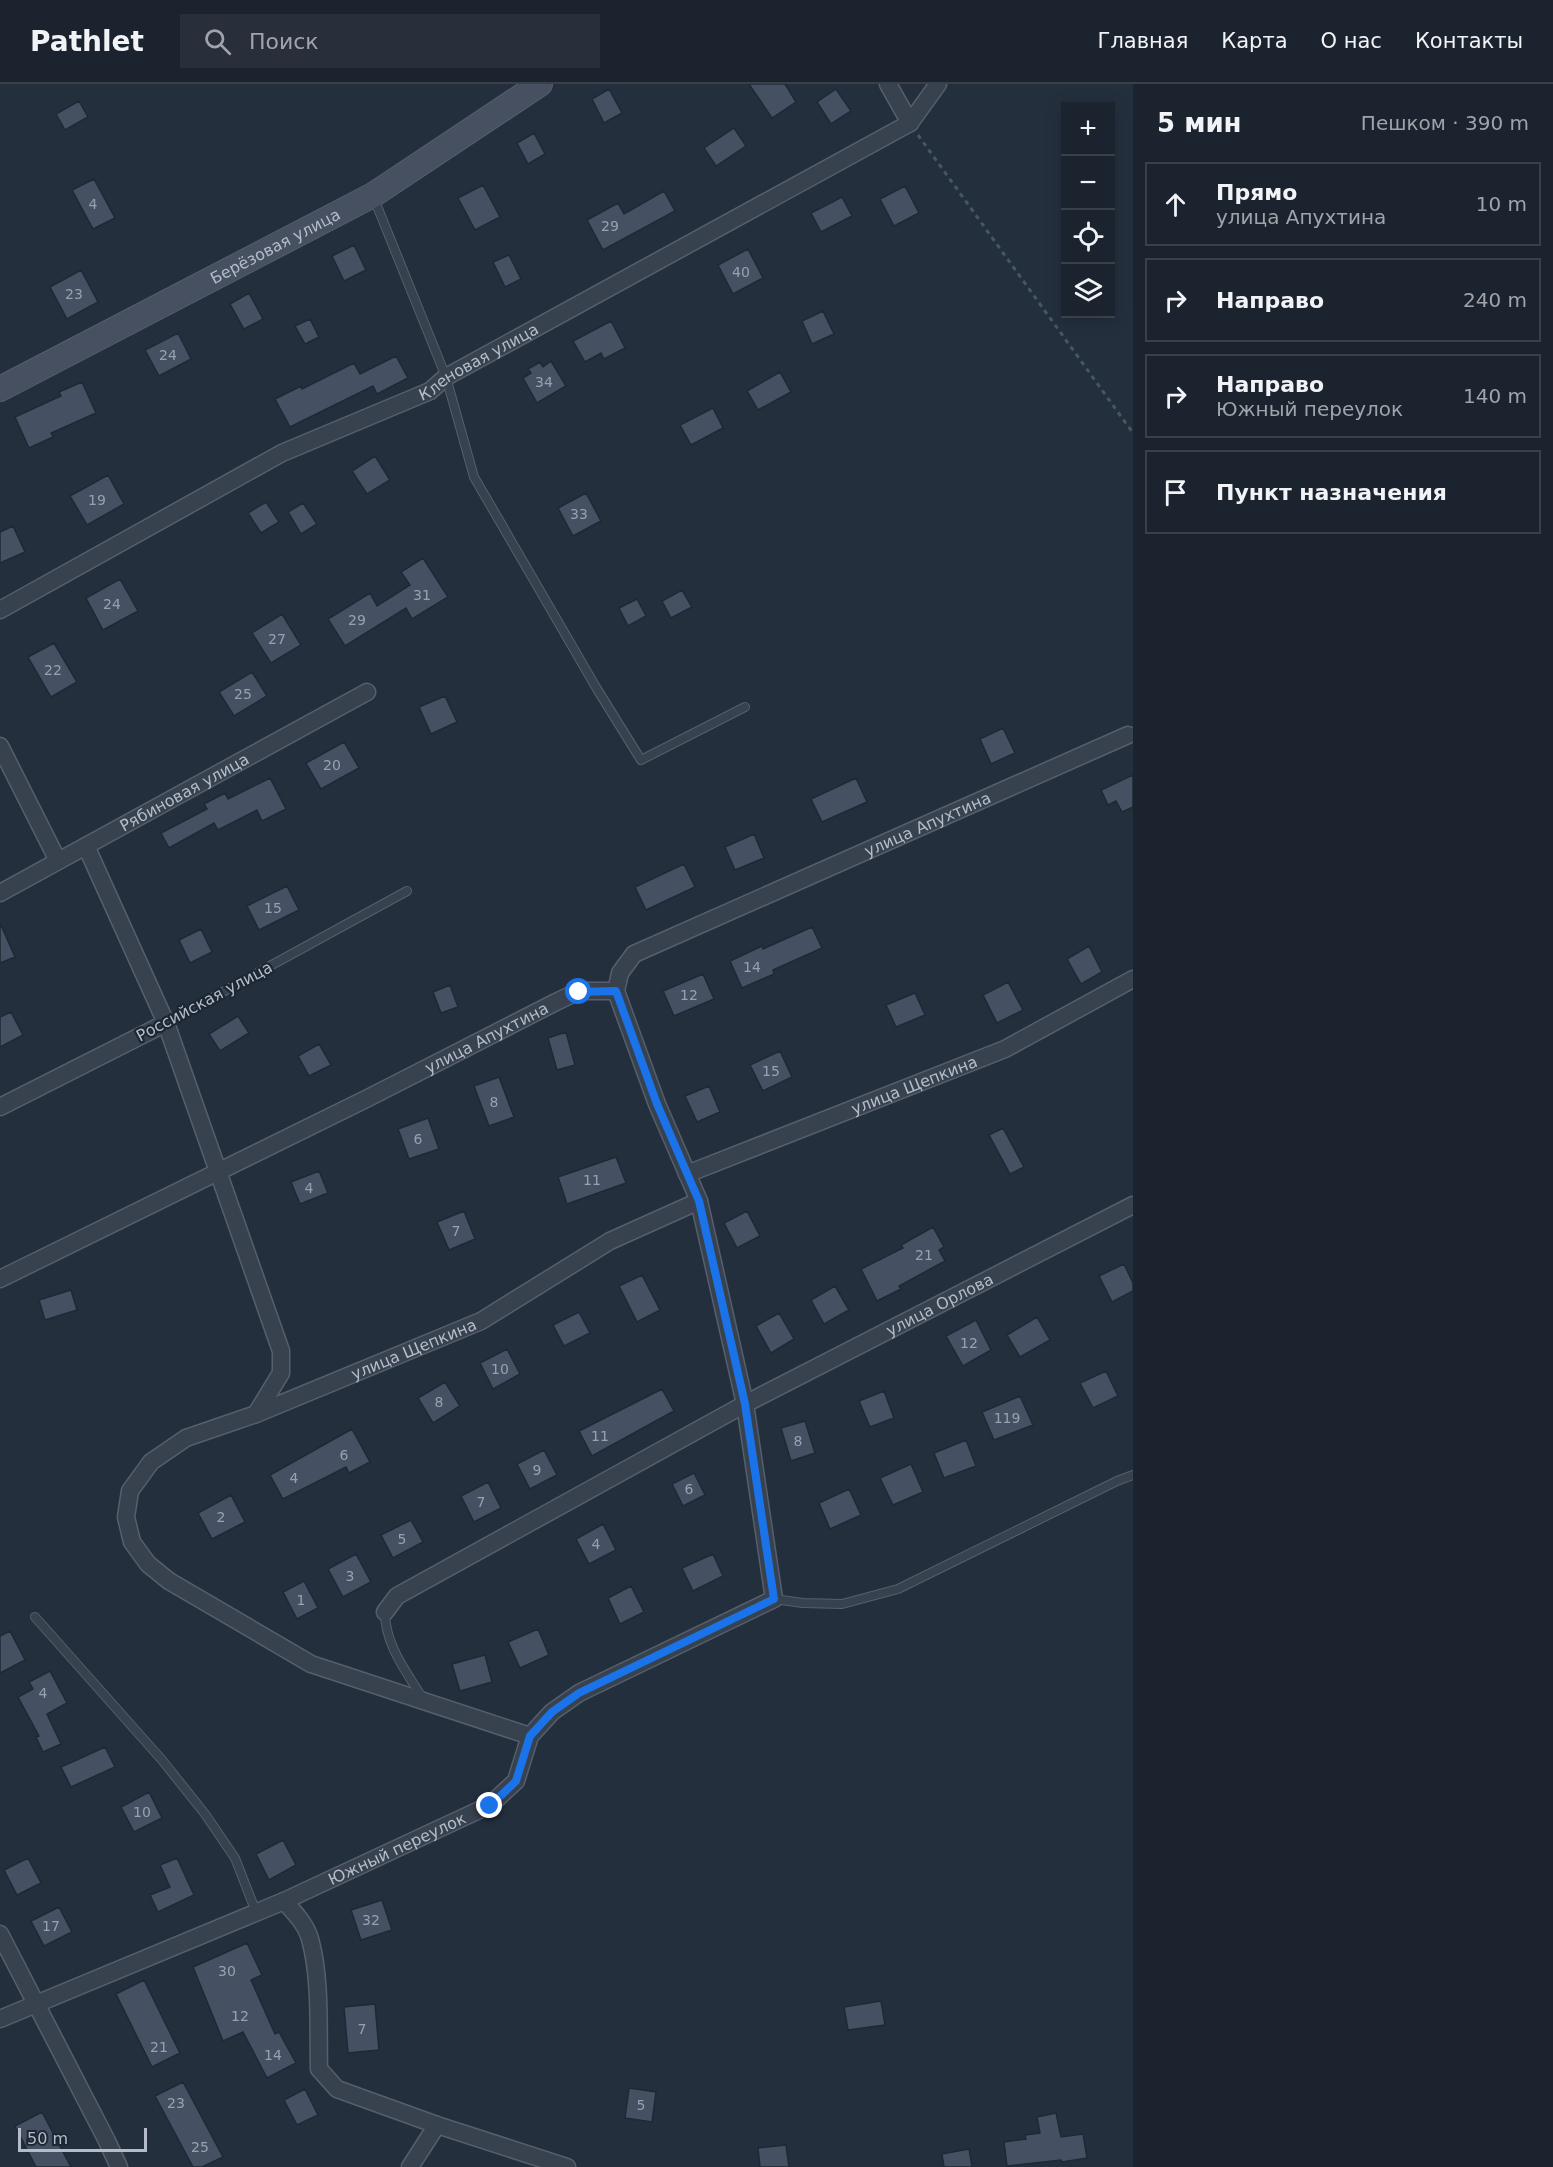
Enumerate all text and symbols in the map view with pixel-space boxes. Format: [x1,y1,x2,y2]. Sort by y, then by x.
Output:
search box [180,14,600,68]
text: Pathlet [30,25,144,58]
icon: search [201,25,234,58]
text: Поиск [249,29,319,54]
text: Главная [1098,29,1188,53]
text: Карта [1221,29,1288,53]
text: О нас [1321,29,1382,53]
text: Контакты [1415,29,1523,53]
map controls [1061,102,1115,318]
button: + [1061,102,1115,156]
text: 5 мин [1157,108,1242,138]
text: Пешком · 390 m [1361,111,1529,135]
button: − [1061,156,1115,210]
text: Прямо [1216,180,1297,205]
icon: ahead [1159,188,1192,221]
text: 10 m [1476,192,1527,216]
house number: 4 [89,196,98,212]
street label: Берёзовая улица [207,205,343,288]
text: улица Апухтина [1216,205,1386,229]
button: locate [1061,210,1115,264]
house number: 29 [601,218,619,234]
house number: 40 [732,264,750,280]
button: layers [1061,264,1115,318]
icon: right [1159,284,1192,317]
house number: 23 [65,286,83,302]
text: Направо [1216,288,1324,313]
text: 240 m [1463,288,1527,312]
street label: Кленовая улица [416,319,542,405]
house number: 24 [159,347,177,363]
text: Направо [1216,372,1324,397]
house number: 34 [535,374,553,390]
icon: right [1159,380,1192,413]
text: 140 m [1463,384,1527,408]
text: Южный переулок [1216,397,1403,421]
icon: arrive [1159,476,1192,509]
text: Пункт назначения [1216,480,1447,505]
house number: 19 [88,492,106,508]
house number: 33 [570,506,588,522]
house number: 31 [413,587,431,603]
house number: 24 [103,596,121,612]
house number: 29 [348,612,366,628]
house number: 27 [268,631,286,647]
house number: 22 [44,662,62,678]
house number: 25 [234,686,252,702]
street label: Рябиновая улица [116,749,252,836]
house number: 20 [323,757,341,773]
street label: улица Апухтина [861,788,994,861]
house number: 15 [264,900,282,916]
street label: Российская улица [133,957,276,1045]
house number: 14 [743,959,761,975]
route start [565,978,591,1004]
house number: 12 [680,987,698,1003]
street label: улица Апухтина [422,999,552,1077]
street label: улица Щепкина [848,1052,980,1119]
house number: 15 [762,1063,780,1079]
house number: 8 [490,1094,498,1110]
house number: 6 [414,1131,423,1147]
house number: 11 [583,1172,601,1188]
house number: 4 [305,1180,314,1196]
house number: 7 [452,1223,460,1239]
house number: 21 [915,1247,933,1263]
street label: улица Орлова [883,1269,996,1340]
street label: улица Щепкина [348,1315,479,1384]
house number: 12 [960,1335,978,1351]
house number: 10 [491,1361,509,1377]
house number: 8 [435,1394,443,1410]
house number: 119 [994,1410,1020,1426]
house number: 11 [591,1428,609,1444]
house number: 8 [794,1433,802,1449]
house number: 6 [340,1447,349,1463]
house number: 9 [533,1462,541,1478]
house number: 4 [290,1470,299,1486]
house number: 6 [685,1481,694,1497]
house number: 7 [477,1494,485,1510]
house number: 2 [217,1509,225,1525]
house number: 5 [398,1531,406,1547]
house number: 4 [592,1536,601,1552]
house number: 3 [346,1568,354,1584]
house number: 1 [297,1592,305,1608]
house number: 4 [39,1685,48,1701]
route end [476,1792,502,1818]
house number: 10 [133,1804,151,1820]
street label: Южный переулок [325,1808,469,1889]
house number: 32 [362,1912,380,1928]
house number: 17 [42,1918,60,1934]
house number: 30 [218,1963,236,1979]
house number: 12 [231,2008,249,2024]
house number: 7 [358,2021,366,2037]
house number: 21 [150,2039,168,2055]
house number: 14 [264,2047,282,2063]
house number: 23 [167,2095,185,2111]
house number: 5 [637,2097,645,2113]
scale bar [18,2125,147,2152]
text: 50 m [27,2129,68,2148]
house number: 25 [191,2139,209,2155]

